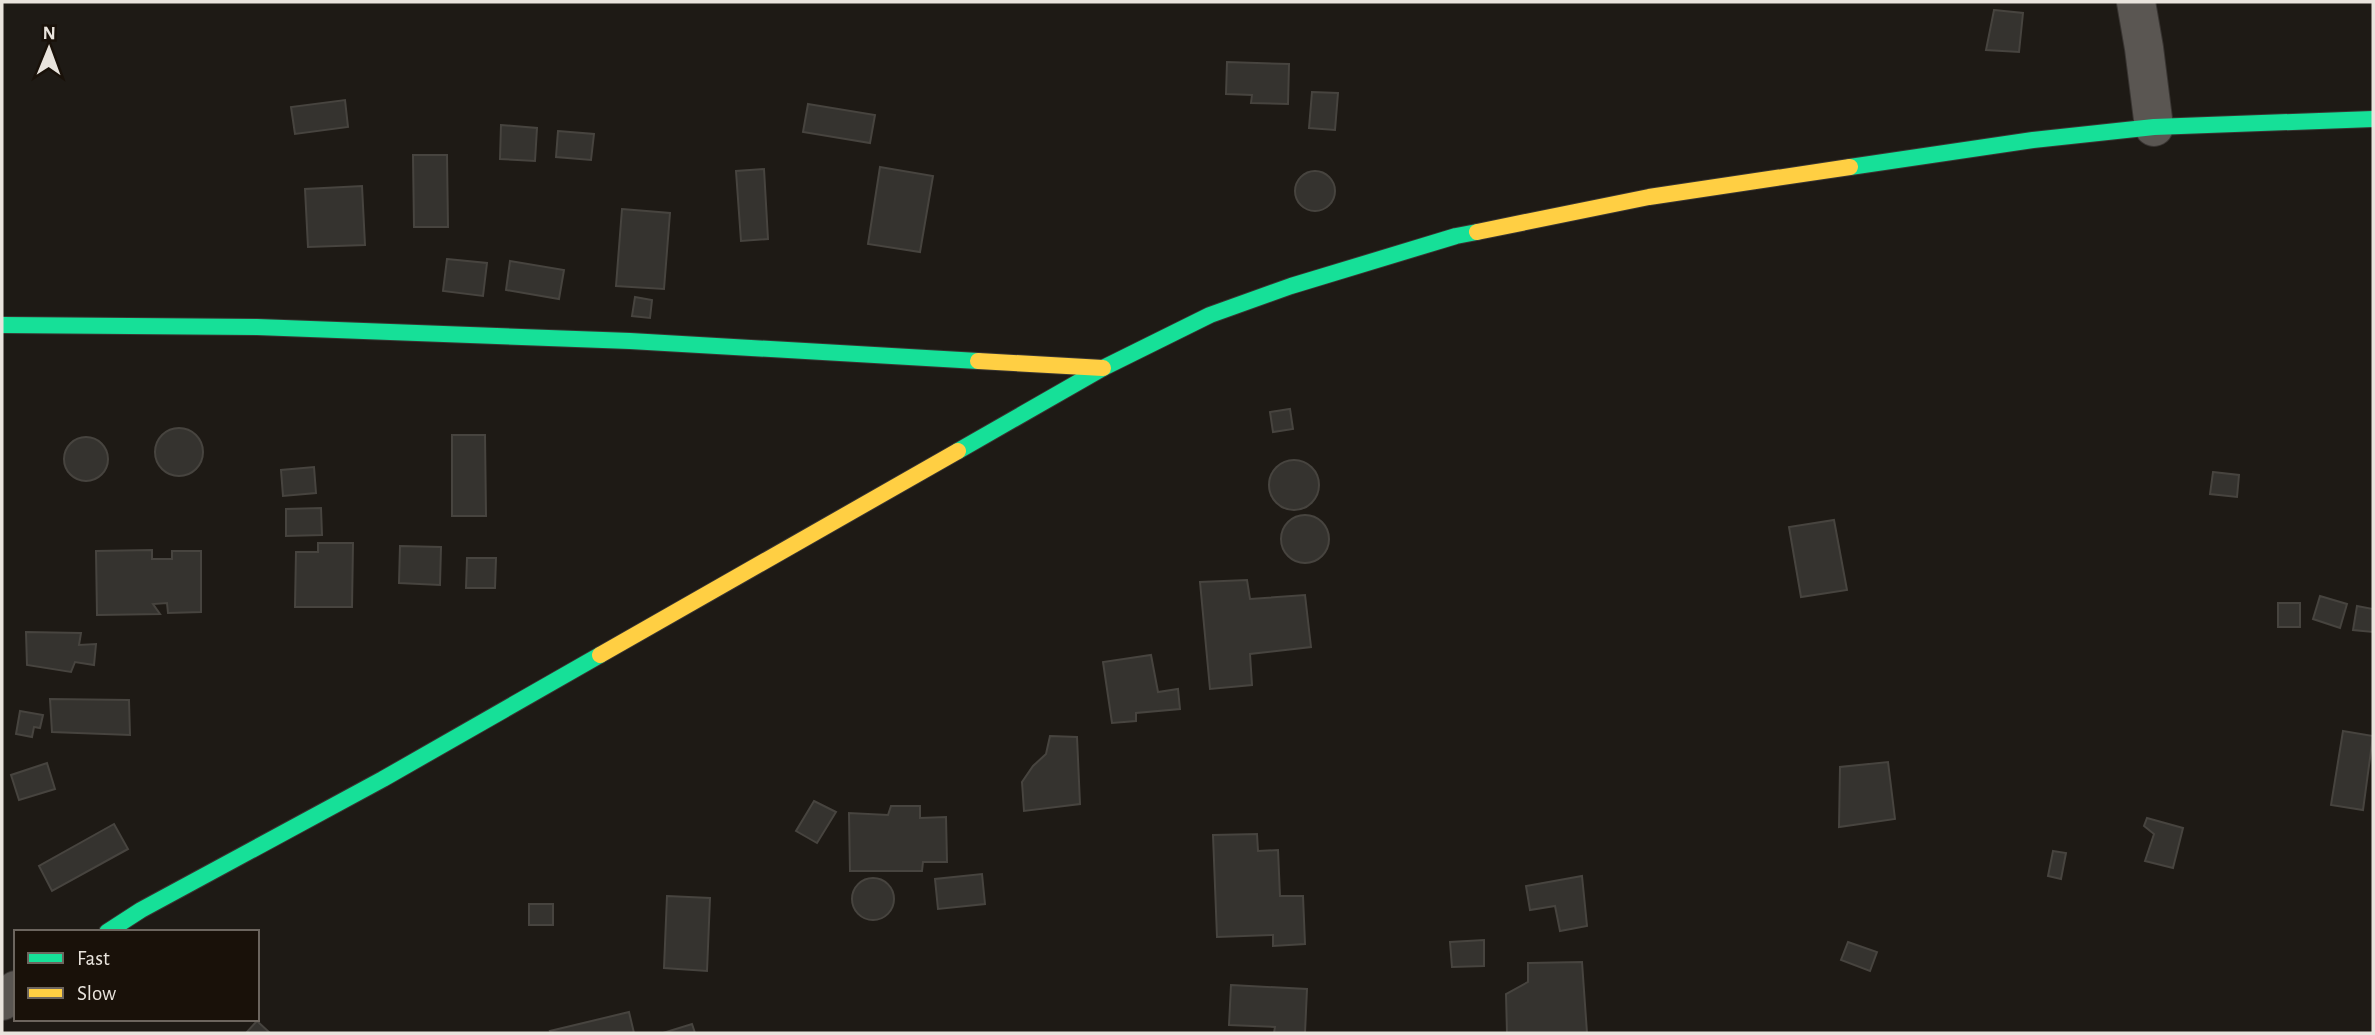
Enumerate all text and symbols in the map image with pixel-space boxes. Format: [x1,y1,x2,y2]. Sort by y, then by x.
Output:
north arrow [14,14,84,84]
text: N [42,24,56,43]
legend [14,930,259,1021]
text: Fast [77,948,110,969]
text: Slow [77,983,116,1004]

